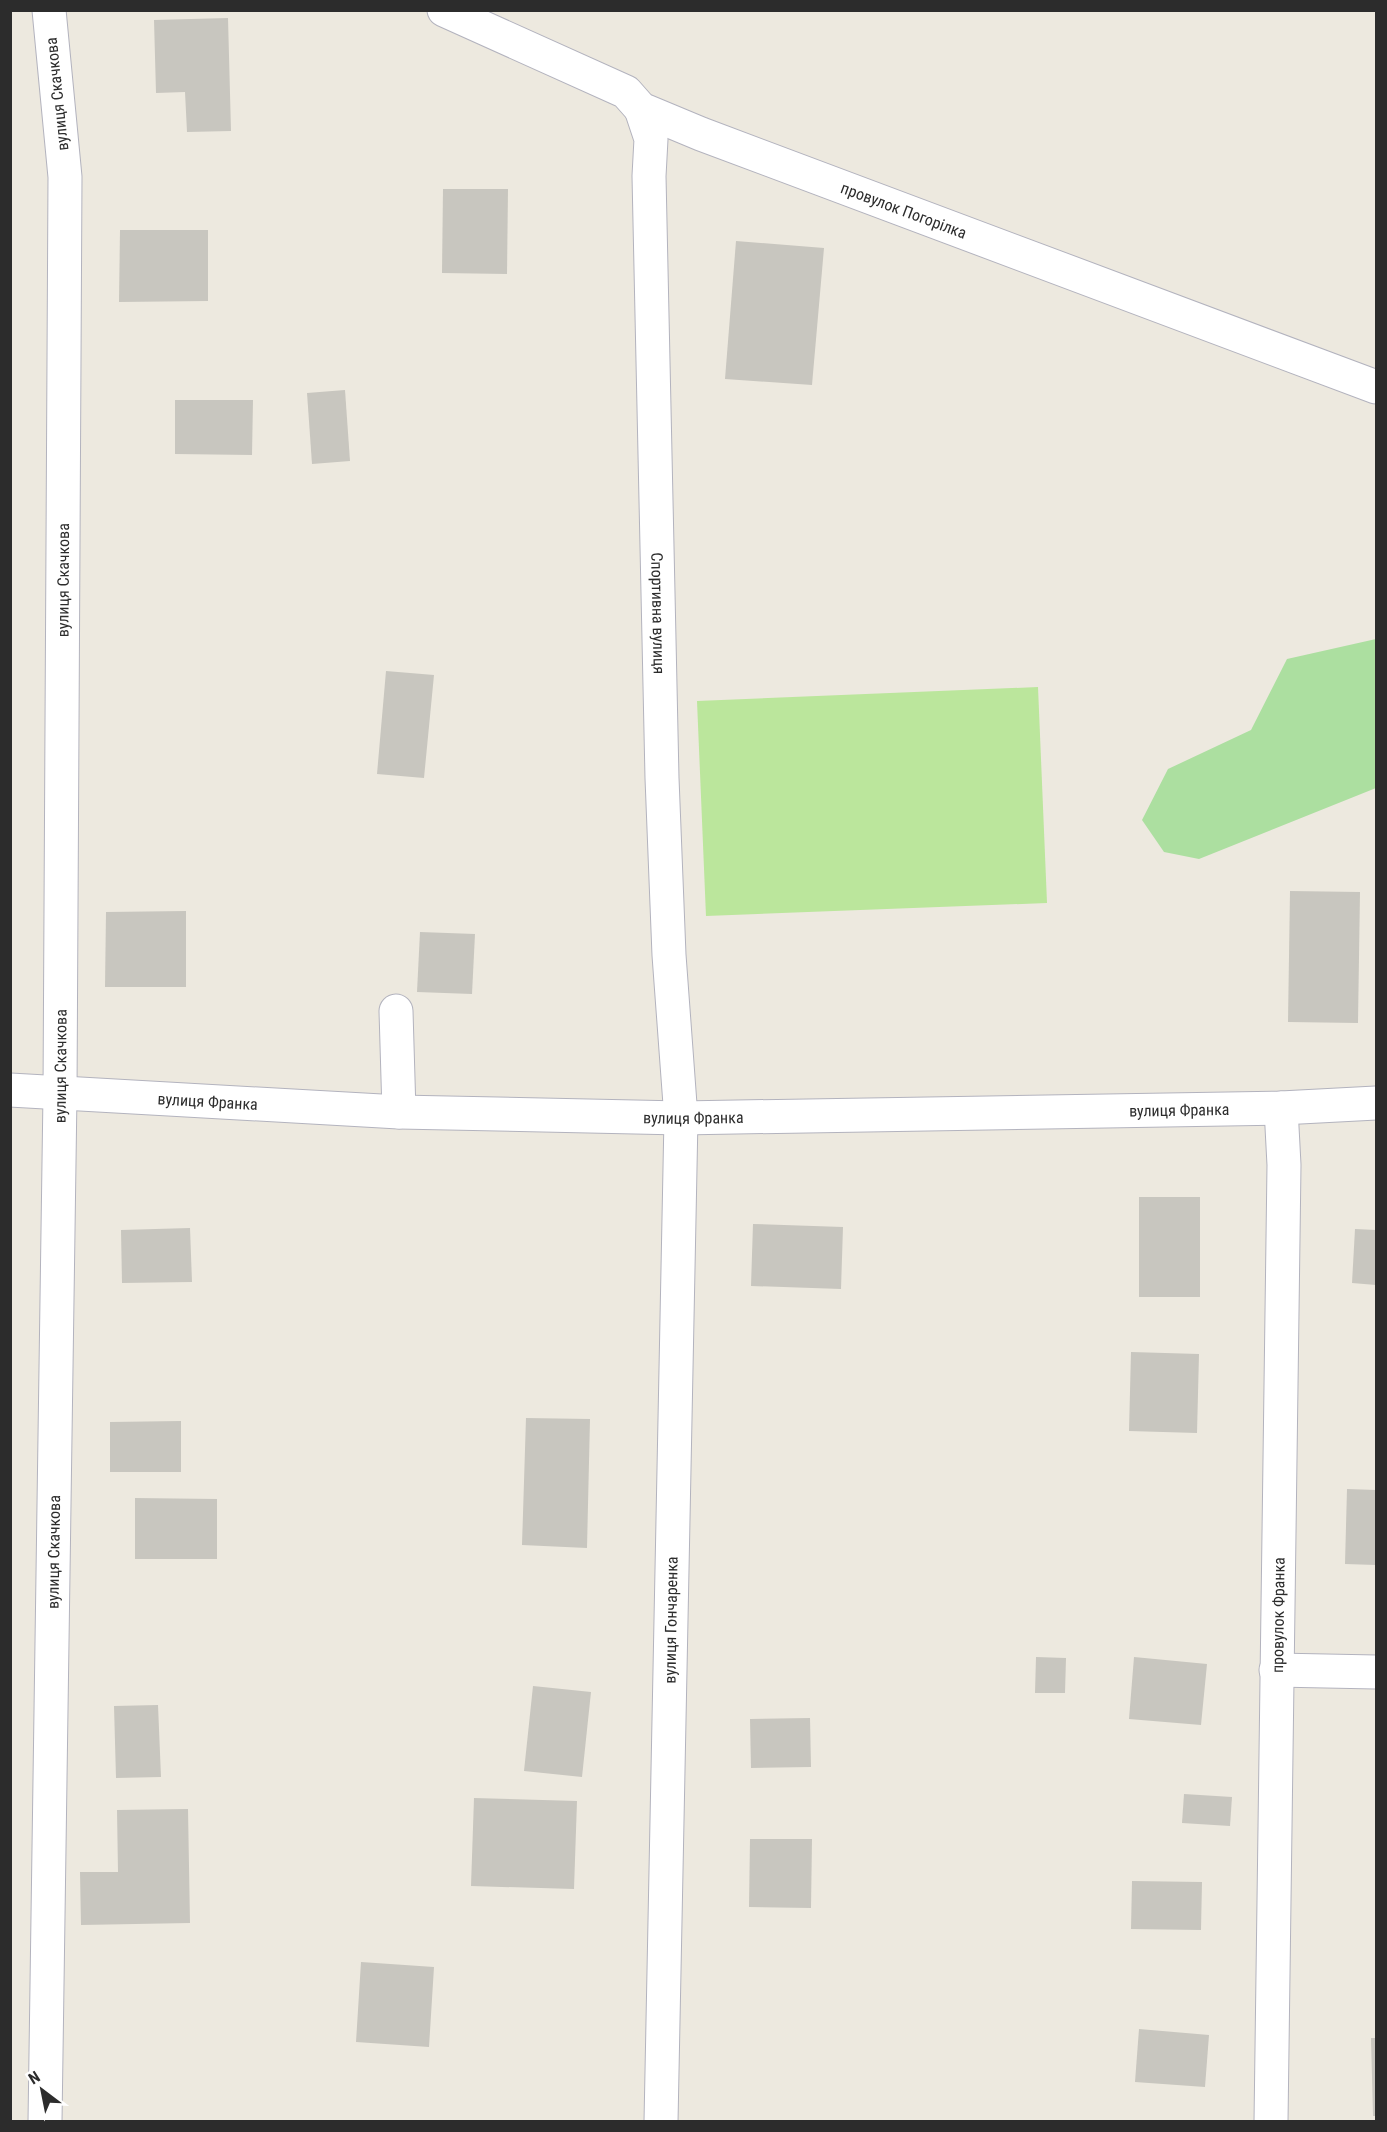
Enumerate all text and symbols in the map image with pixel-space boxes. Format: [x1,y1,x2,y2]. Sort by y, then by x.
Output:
street label: вулиця Скачкова [42,36,72,152]
street label: провулок Погорілка [838,178,969,242]
street label: вулиця Скачкова [53,523,73,637]
street label: Спортивна вулиця [648,552,669,674]
street label: вулиця Скачкова [50,1009,70,1123]
street label: вулиця Франка [157,1089,258,1114]
street label: вулиця Франка [1129,1099,1230,1120]
street label: вулиця Франка [643,1107,744,1128]
street label: вулиця Скачкова [43,1495,64,1609]
street label: вулиця Гончаренка [660,1556,682,1684]
street label: провулок Франка [1268,1557,1288,1673]
north arrow [12,2060,72,2120]
text: N [25,2067,44,2088]

